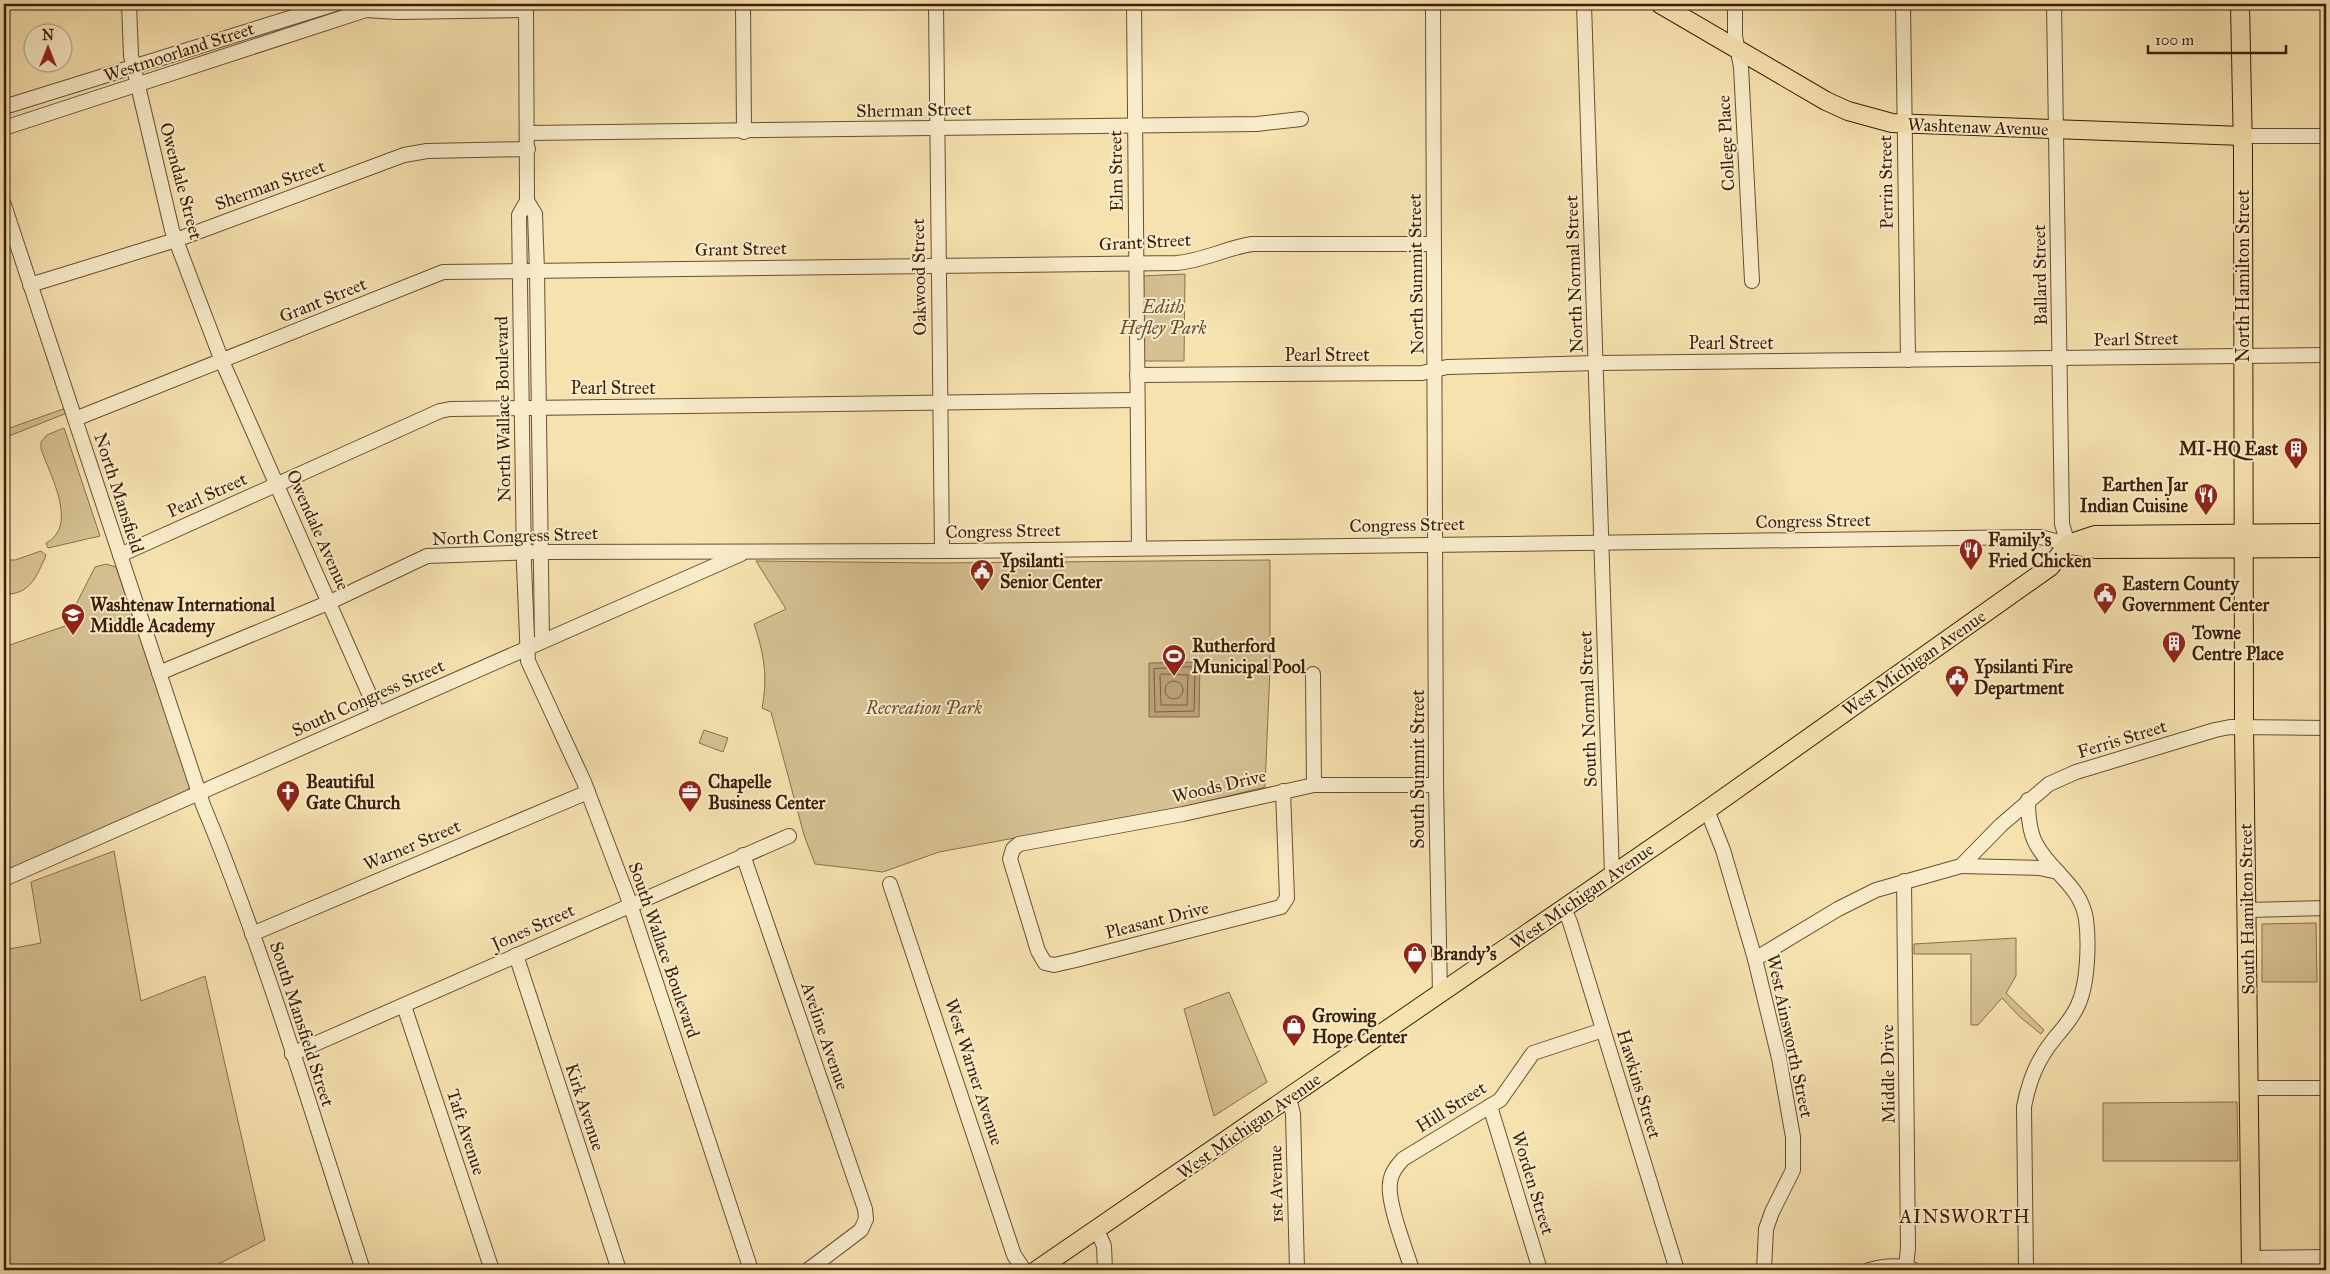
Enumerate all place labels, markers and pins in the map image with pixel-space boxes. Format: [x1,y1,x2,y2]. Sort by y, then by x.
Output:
building icon: MI-HQ East [2283,436,2309,470]
place label: MI-HQ East [2179,438,2279,461]
place label: Earthen Jar Indian Cuisine [2080,474,2189,517]
restaurant icon: Earthen Jar Indian Cuisine [2193,482,2219,516]
place label: Family's Fried Chicken [1988,529,2092,572]
restaurant icon: Family's Fried Chicken [1958,537,1984,571]
place label: Ypsilanti Senior Center [999,550,1104,593]
public building icon: Ypsilanti Senior Center [969,558,995,592]
place label: Eastern County Government Center [2122,573,2270,616]
public building icon: Eastern County Government Center [2092,581,2118,615]
place label: Washtenaw International Middle Academy [90,594,276,638]
school or university icon: Washtenaw International Middle Academy [60,602,86,636]
place label: Towne Centre Place [2191,622,2284,665]
building icon: Towne Centre Place [2161,630,2187,664]
place label: Rutherford Municipal Pool [1192,635,1307,679]
sports icon: Rutherford Municipal Pool [1161,643,1187,677]
place label: Ypsilanti Fire Department [1973,656,2073,700]
public building icon: Ypsilanti Fire Department [1944,664,1970,698]
place label: Beautiful Gate Church [306,771,402,814]
place label: Chapelle Business Center [708,771,827,814]
church icon: Beautiful Gate Church [275,779,301,813]
office icon: Chapelle Business Center [677,779,703,813]
shop icon: Brandy's [1402,941,1428,975]
place label: Brandy's [1432,943,1497,966]
place label: Growing Hope Center [1312,1005,1408,1049]
shop icon: Growing Hope Center [1281,1013,1307,1047]

